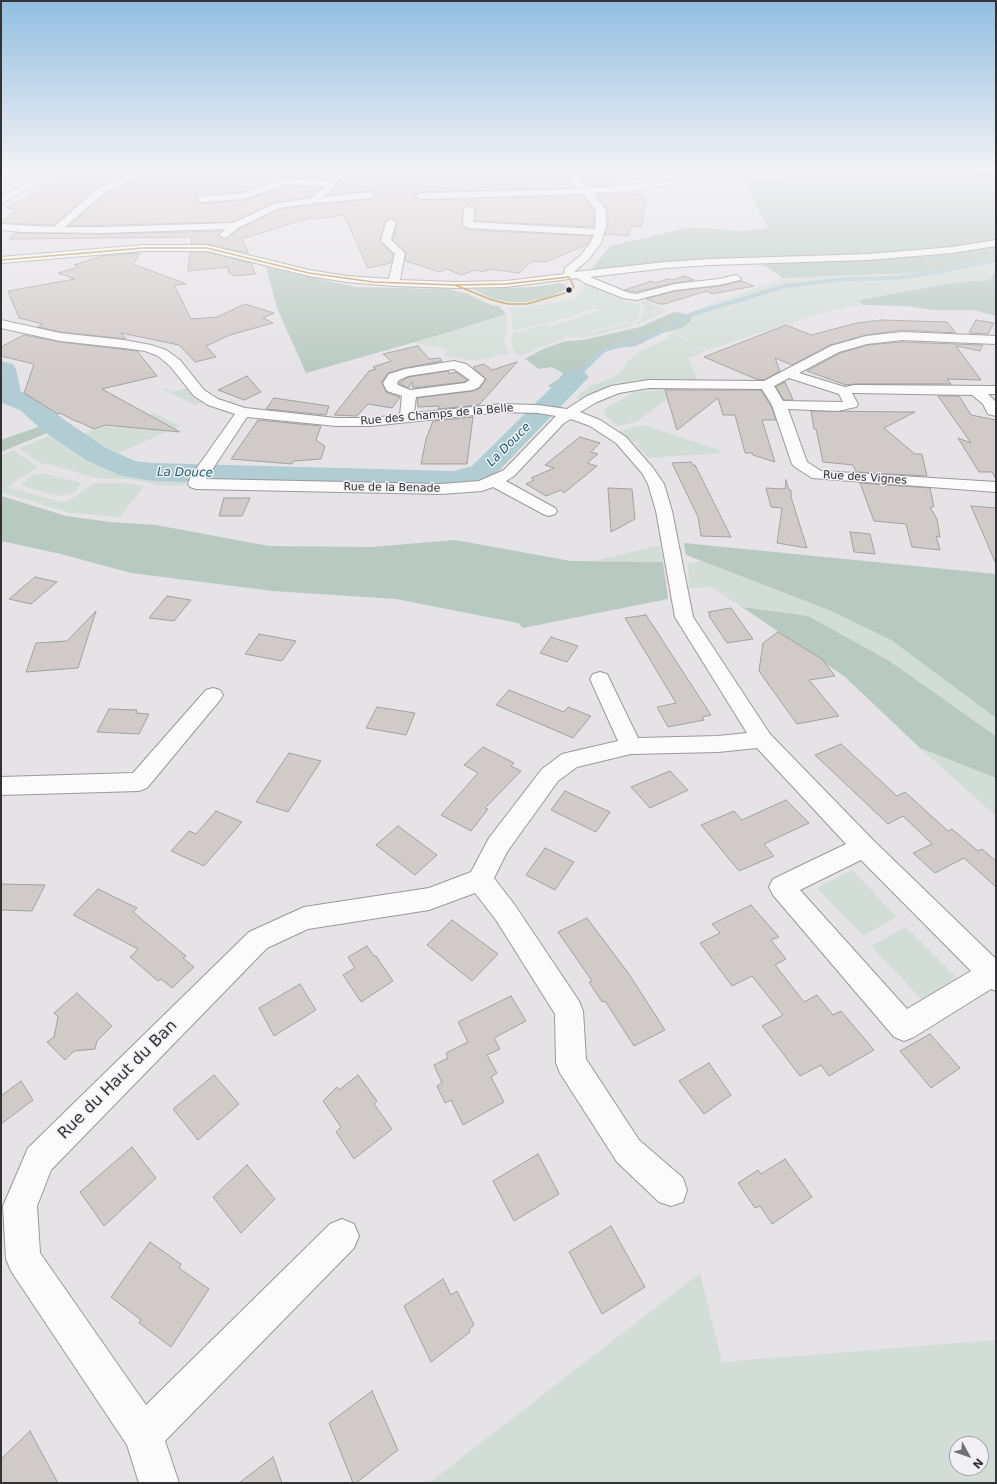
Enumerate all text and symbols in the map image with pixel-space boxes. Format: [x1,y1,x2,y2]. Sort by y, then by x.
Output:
unlabelled marker [564,285,574,295]
street label: Rue des Champs de la Belle [360,402,514,428]
water label: La Douce [484,420,534,470]
water label: La Douce [157,465,213,481]
street label: Rue des Vignes [823,468,907,488]
street label: Rue de la Benade [344,481,440,495]
street label: Rue du Haut du Ban [54,1016,182,1144]
north arrow [949,1436,989,1476]
text: N [970,1456,986,1471]

